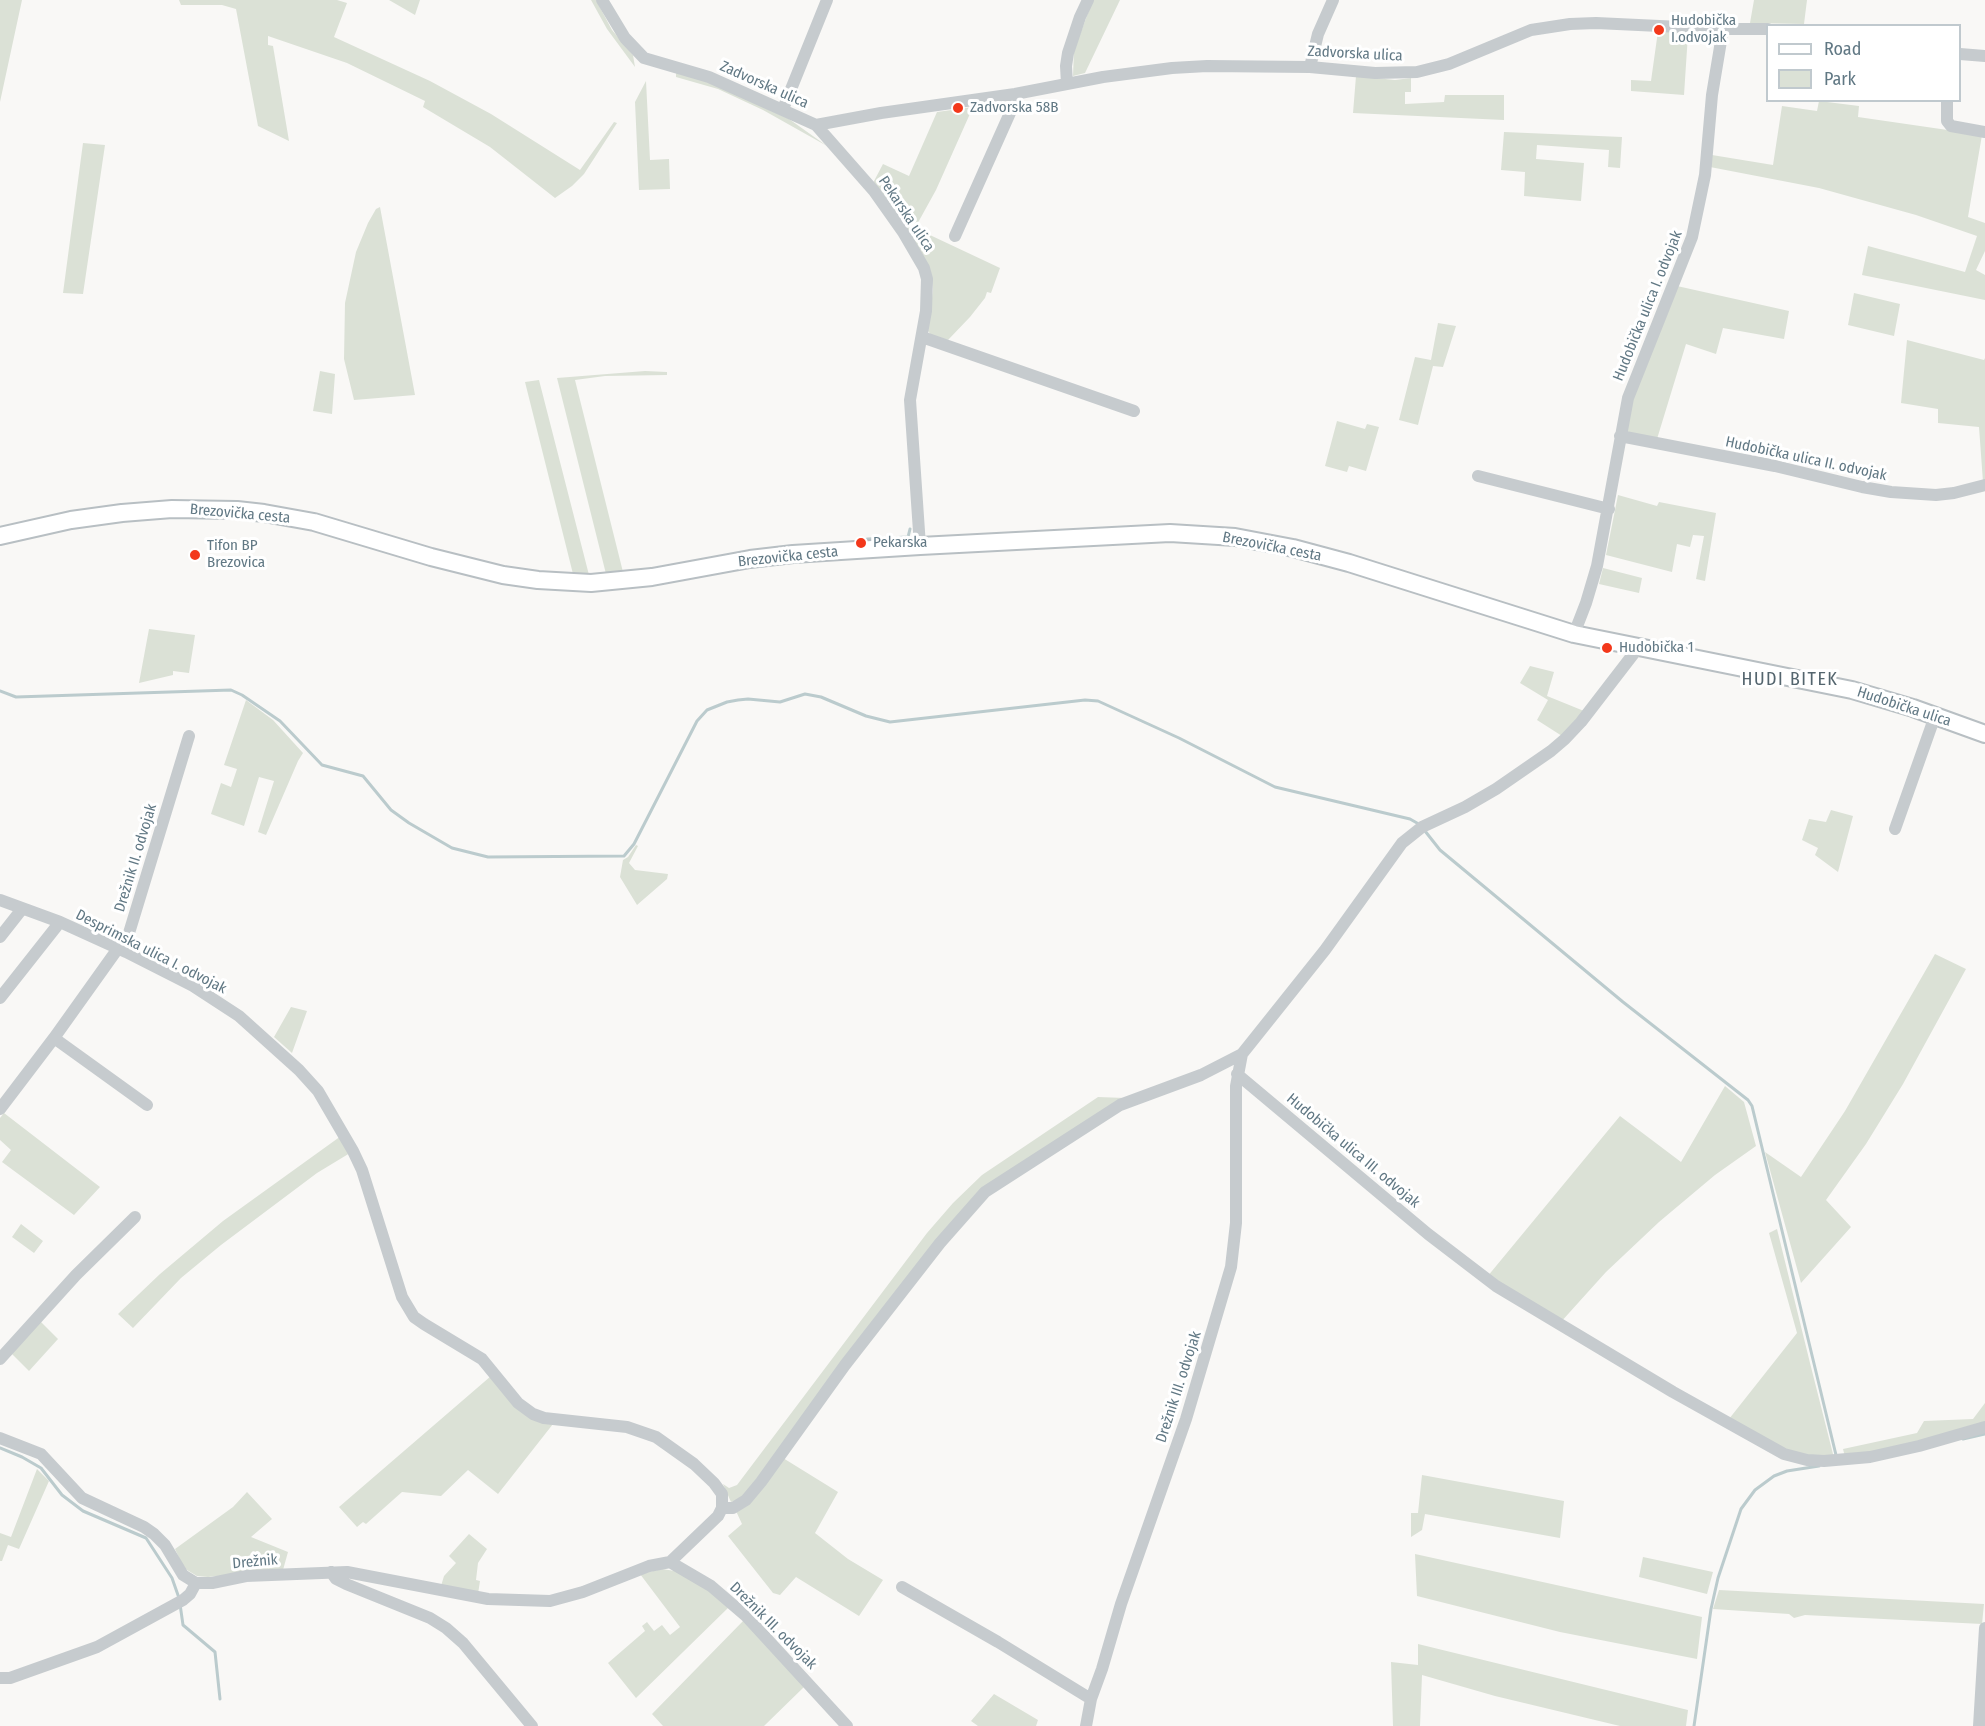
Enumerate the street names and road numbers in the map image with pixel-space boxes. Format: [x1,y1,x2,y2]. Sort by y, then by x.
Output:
street label: Zadvorska ulica [1307,43,1403,65]
street label: Zadvorska ulica [717,57,811,113]
street label: Pekarska ulica [874,173,938,255]
street label: Hudobička ulica I. odvojak [1610,228,1686,384]
street label: Hudobička ulica II. odvojak [1724,433,1888,485]
street label: Brezovička cesta [189,501,291,527]
street label: Brezovička cesta [1221,529,1323,565]
street label: Brezovička cesta [737,543,839,571]
street label: Hudobička ulica [1855,683,1953,731]
street label: Drežnik II. odvojak [111,802,161,914]
street label: Desprimska ulica I. odvojak [73,906,229,998]
street label: Hudobička ulica III. odvojak [1283,1090,1423,1212]
street label: Drežnik III. odvojak [1153,1329,1205,1445]
street label: Drežnik [232,1551,278,1573]
street label: Drežnik III. odvojak [726,1579,820,1673]

